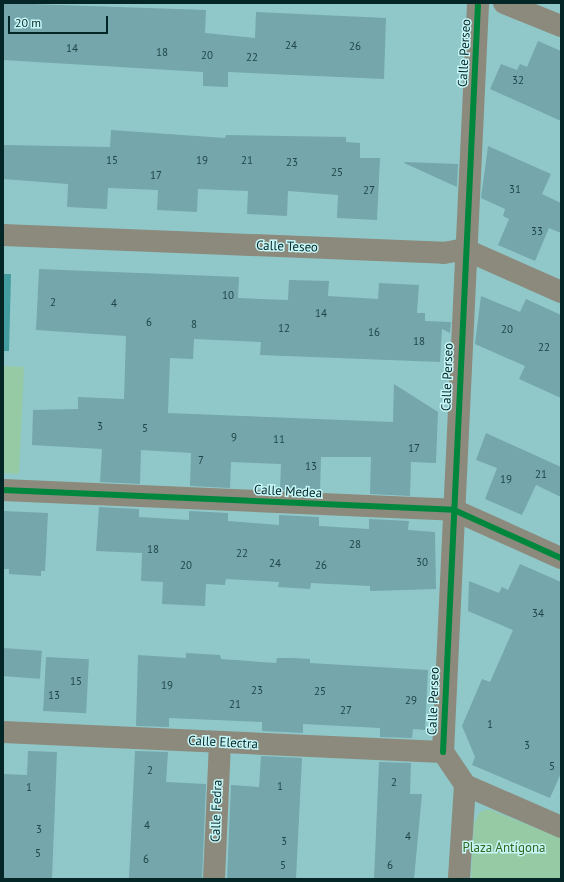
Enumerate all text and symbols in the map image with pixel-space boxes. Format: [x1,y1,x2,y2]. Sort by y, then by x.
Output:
scale bar [10,8,110,34]
text: 20 m [15,15,41,30]
street label: Calle Perseo [455,19,475,87]
house number: 24 [285,38,297,52]
house number: 26 [349,39,361,53]
house number: 14 [66,41,78,55]
house number: 18 [156,45,168,59]
house number: 20 [201,48,213,62]
house number: 22 [246,50,258,64]
house number: 32 [512,73,524,87]
house number: 15 [106,153,118,167]
house number: 19 [196,153,208,167]
house number: 21 [241,153,253,167]
house number: 23 [286,155,298,169]
house number: 25 [331,165,343,179]
house number: 17 [150,168,162,182]
house number: 31 [509,182,521,196]
house number: 27 [363,183,375,197]
house number: 33 [531,224,543,238]
street label: Calle Teseo [256,238,318,256]
house number: 10 [222,288,234,302]
house number: 2 [50,295,56,309]
house number: 4 [111,296,117,310]
house number: 14 [315,306,327,320]
house number: 6 [146,315,152,329]
house number: 8 [191,317,197,331]
house number: 12 [278,321,290,335]
house number: 20 [501,322,513,336]
house number: 16 [368,325,380,339]
house number: 18 [413,334,425,348]
house number: 22 [538,340,550,354]
street label: Calle Perseo [439,343,457,411]
house number: 3 [97,419,103,433]
house number: 5 [142,421,148,435]
house number: 9 [231,430,237,444]
house number: 11 [273,432,285,446]
house number: 17 [408,441,420,455]
house number: 7 [198,453,204,467]
house number: 13 [305,459,317,473]
house number: 21 [535,467,547,481]
house number: 19 [500,472,512,486]
street label: Calle Medea [254,482,322,502]
house number: 28 [349,537,361,551]
house number: 18 [147,542,159,556]
house number: 22 [236,546,248,560]
house number: 30 [416,555,428,569]
house number: 24 [269,556,281,570]
house number: 20 [180,558,192,572]
house number: 26 [315,558,327,572]
house number: 34 [532,606,544,620]
street label: Calle Perseo [425,667,443,735]
house number: 15 [70,674,82,688]
house number: 19 [161,678,173,692]
house number: 23 [251,683,263,697]
house number: 25 [314,684,326,698]
house number: 13 [48,688,60,702]
house number: 29 [405,693,417,707]
house number: 21 [229,697,241,711]
house number: 27 [340,703,352,717]
house number: 1 [487,717,493,731]
street label: Calle Electra [188,733,258,753]
house number: 3 [524,738,530,752]
house number: 5 [549,759,555,773]
house number: 2 [147,763,153,777]
house number: 2 [391,775,397,789]
street label: Calle Fedra [208,779,226,843]
house number: 1 [277,779,283,793]
house number: 1 [26,780,32,794]
house number: 4 [144,818,150,832]
house number: 3 [36,822,42,836]
house number: 4 [405,829,411,843]
house number: 3 [281,834,287,848]
park label: Plaza Antígona [462,840,546,856]
house number: 5 [35,846,41,860]
house number: 6 [143,852,149,866]
house number: 5 [280,858,286,872]
house number: 6 [387,858,393,872]

